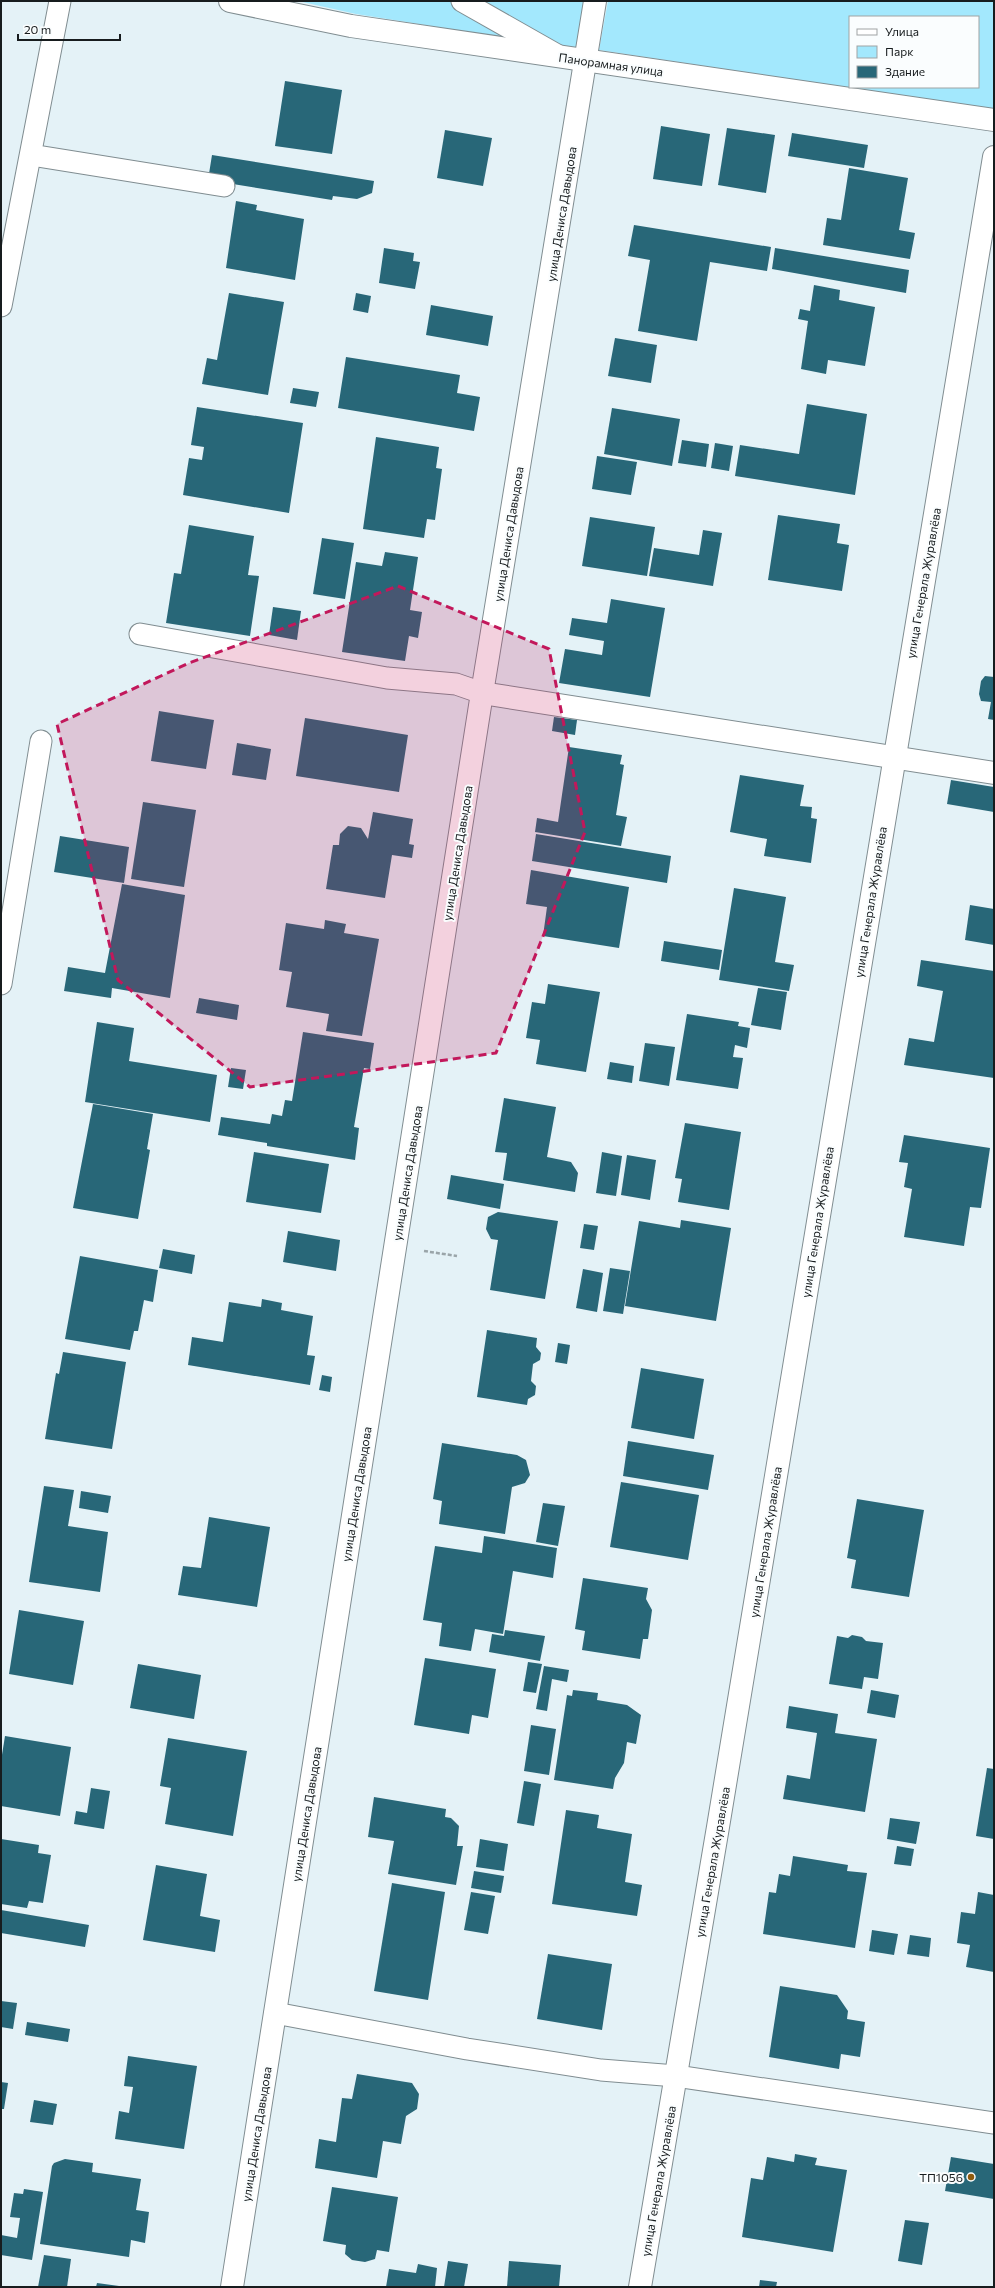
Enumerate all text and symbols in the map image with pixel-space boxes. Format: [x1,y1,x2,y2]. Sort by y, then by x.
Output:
scale bar [18,16,120,42]
legend [849,16,979,88]
text: 20 m [24,22,51,36]
text: Улица [885,24,919,38]
text: Парк [885,44,914,58]
street label: Панорамная улица [558,50,664,78]
text: Здание [885,64,925,78]
street label: улица Дениса Давыдова [543,145,579,283]
street label: улица Дениса Давыдова [490,465,526,603]
street label: улица Генерала Журавлёва [903,507,943,659]
street label: улица Дениса Давыдова [439,784,475,922]
street label: улица Генерала Журавлёва [851,825,889,979]
street label: улица Дениса Давыдова [389,1104,425,1242]
street label: улица Генерала Журавлёва [798,1145,836,1299]
street label: улица Дениса Давыдова [338,1425,374,1563]
street label: улица Генерала Журавлёва [746,1465,784,1619]
street label: улица Дениса Давыдова [288,1745,324,1883]
street label: улица Генерала Журавлёва [692,1786,732,1938]
street label: улица Дениса Давыдова [238,2065,274,2203]
street label: улица Генерала Журавлёва [638,2105,678,2257]
place label: ТП1056 [919,2170,963,2184]
marker: ТП1056 [966,2172,976,2182]

